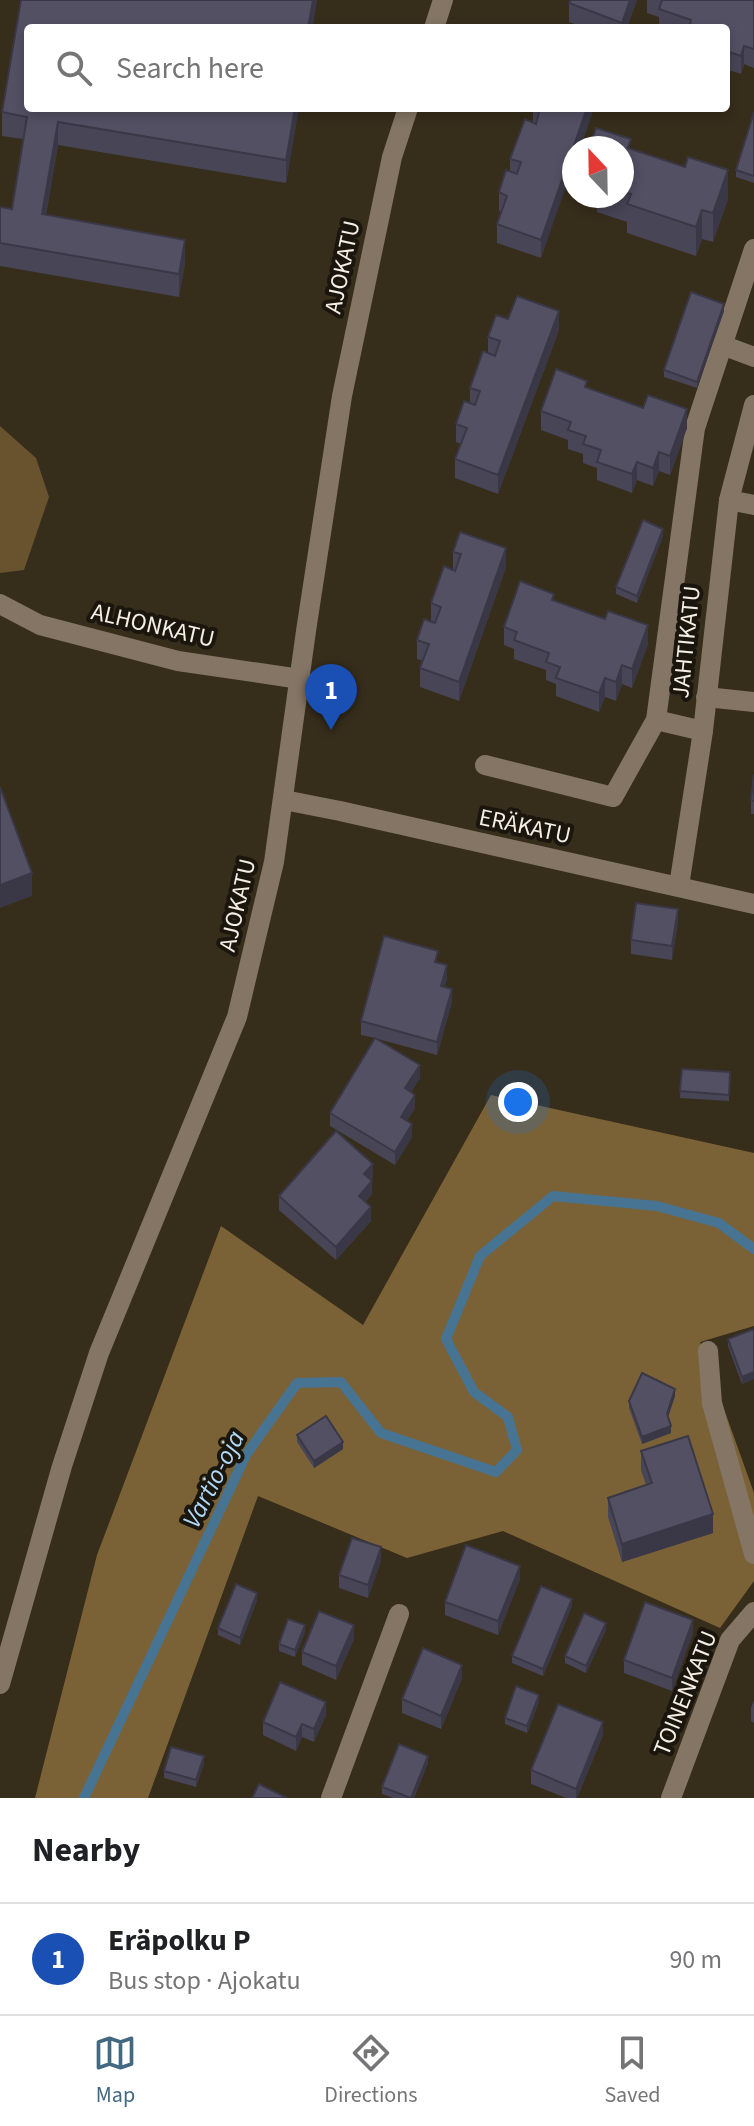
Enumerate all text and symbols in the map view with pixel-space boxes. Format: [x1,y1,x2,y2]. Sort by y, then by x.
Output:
search box [24,24,730,112]
icon: search [52,46,96,90]
text: Search here [116,47,264,90]
north arrow [562,136,634,208]
street label: AJOKATU [316,217,369,317]
street label: JAHTIKATU [663,584,710,700]
street label: ALHONKATU [88,594,218,657]
pin: 1 [305,664,357,730]
street label: ERÄKATU [476,800,574,853]
street label: AJOKATU [210,855,265,955]
your location [498,1082,538,1122]
water label: Vartio-oja [173,1424,254,1534]
street label: TOINENKATU [645,1625,726,1761]
text: Nearby [32,1826,140,1875]
text: Eräpolku P [108,1919,251,1962]
text: 1 [51,1941,65,1978]
text: 90 m [669,1941,722,1978]
text: Bus stop · Ajokatu [108,1962,301,1999]
tab: Map [93,2031,137,2111]
tab: Directions [324,2031,417,2111]
tab: Saved [604,2031,661,2111]

